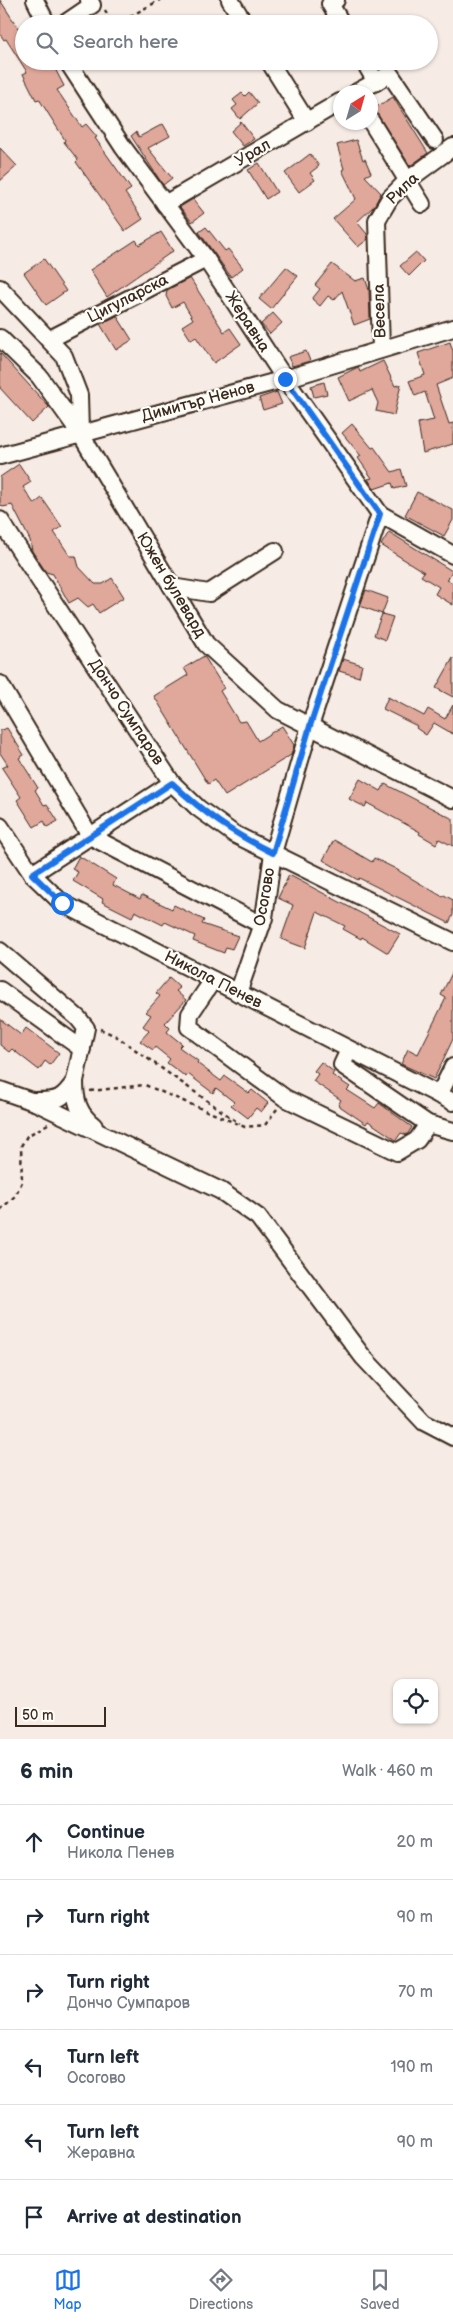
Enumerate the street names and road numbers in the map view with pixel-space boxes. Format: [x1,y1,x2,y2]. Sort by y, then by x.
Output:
street label: Урал [232,135,274,171]
street label: Рила [383,169,424,209]
street label: Цигуларска [85,270,172,327]
street label: Весела [370,283,390,339]
street label: Жеравна [220,288,274,356]
street label: Димитър Ненов [139,378,257,426]
street label: Южен булевард [132,529,210,641]
street label: Дончо Сумпаров [85,655,168,769]
street label: Осогово [251,866,279,928]
street label: Никола Пенев [161,947,266,1013]

